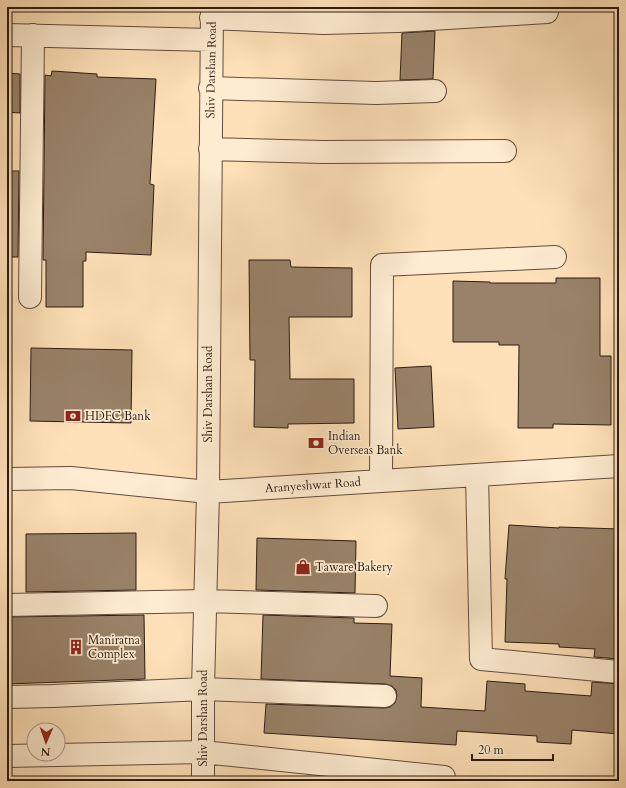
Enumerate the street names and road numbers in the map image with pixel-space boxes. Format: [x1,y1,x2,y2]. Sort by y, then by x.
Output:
street label: Shiv Darshan Road [202,21,220,119]
street label: Shiv Darshan Road [200,345,216,442]
street label: Aranyeshwar Road [265,474,362,496]
street label: Shiv Darshan Road [195,669,211,766]

